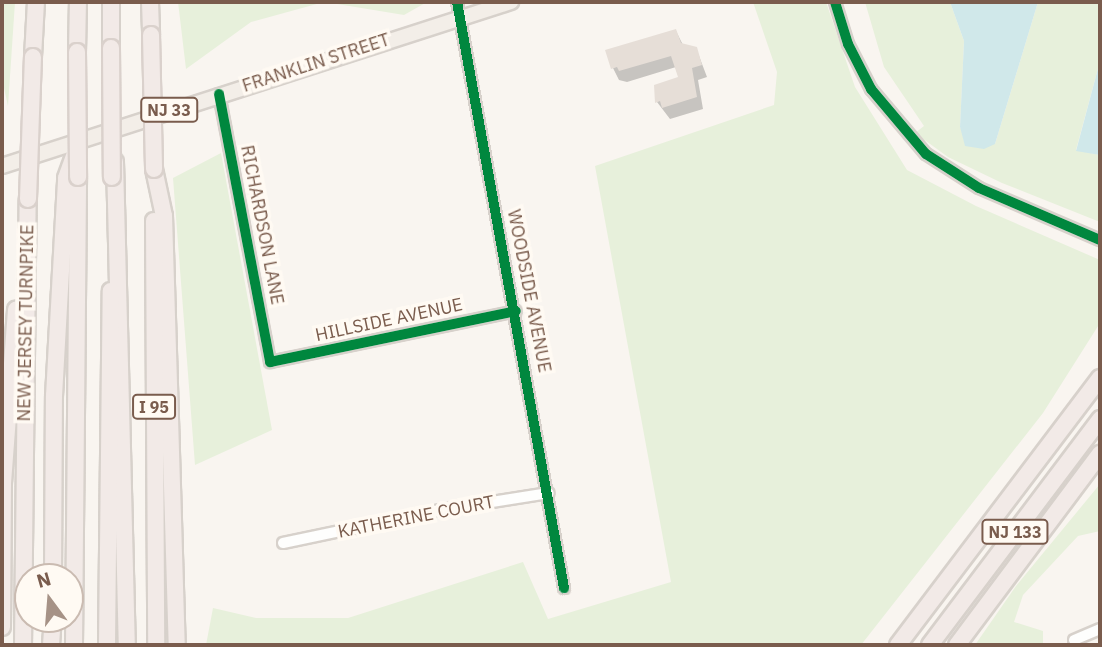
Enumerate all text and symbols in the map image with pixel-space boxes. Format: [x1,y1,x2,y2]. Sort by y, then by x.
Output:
street label: FRANKLIN STREET [240,29,392,97]
road number: NJ 33 [139,97,199,122]
street label: RICHARDSON LANE [236,143,288,307]
street label: WOODSIDE AVENUE [503,208,555,374]
street label: NEW JERSEY TURNPIKE [13,224,39,422]
street label: HILLSIDE AVENUE [313,294,465,346]
road number: I 95 [131,394,177,420]
street label: KATHERINE COURT [336,491,496,543]
road number: NJ 133 [980,520,1050,544]
north arrow [14,563,84,633]
text: N [34,566,54,593]

